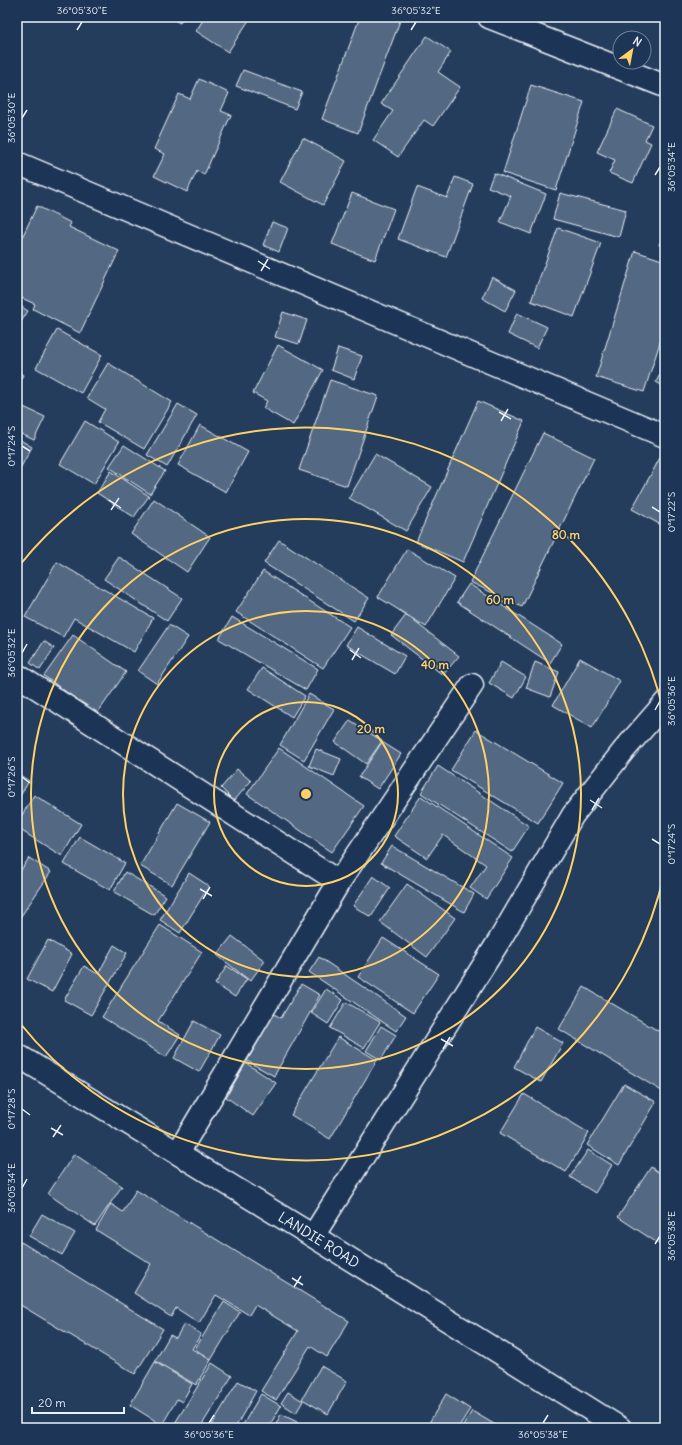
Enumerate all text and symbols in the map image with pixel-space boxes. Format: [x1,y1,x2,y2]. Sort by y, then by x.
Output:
text: 36°05'30"E [57,4,107,17]
text: 36°05'32"E [391,4,441,17]
north arrow [612,30,652,70]
text: N [630,34,644,49]
text: 36°05'30"E [5,93,18,143]
text: 36°05'34"E [665,142,678,192]
text: 0°17'24"S [5,425,18,466]
text: 0°17'22"S [665,491,678,532]
text: 80 m [552,527,581,542]
text: 60 m [486,592,515,607]
text: 36°05'32"E [5,628,18,678]
text: 40 m [421,657,450,672]
text: 36°05'36"E [665,676,678,726]
text: 20 m [357,721,385,736]
text: 0°17'26"S [5,756,18,797]
centre of rings [299,787,313,801]
text: 0°17'24"S [665,823,678,864]
text: 0°17'28"S [5,1088,18,1129]
text: 36°05'34"E [5,1163,18,1213]
street label: LANDIE ROAD [275,1208,363,1272]
text: 36°05'38"E [665,1211,678,1261]
scale bar [32,1389,124,1415]
text: 20 m [38,1395,66,1410]
text: 36°05'36"E [184,1428,234,1441]
text: 36°05'38"E [518,1428,568,1441]

